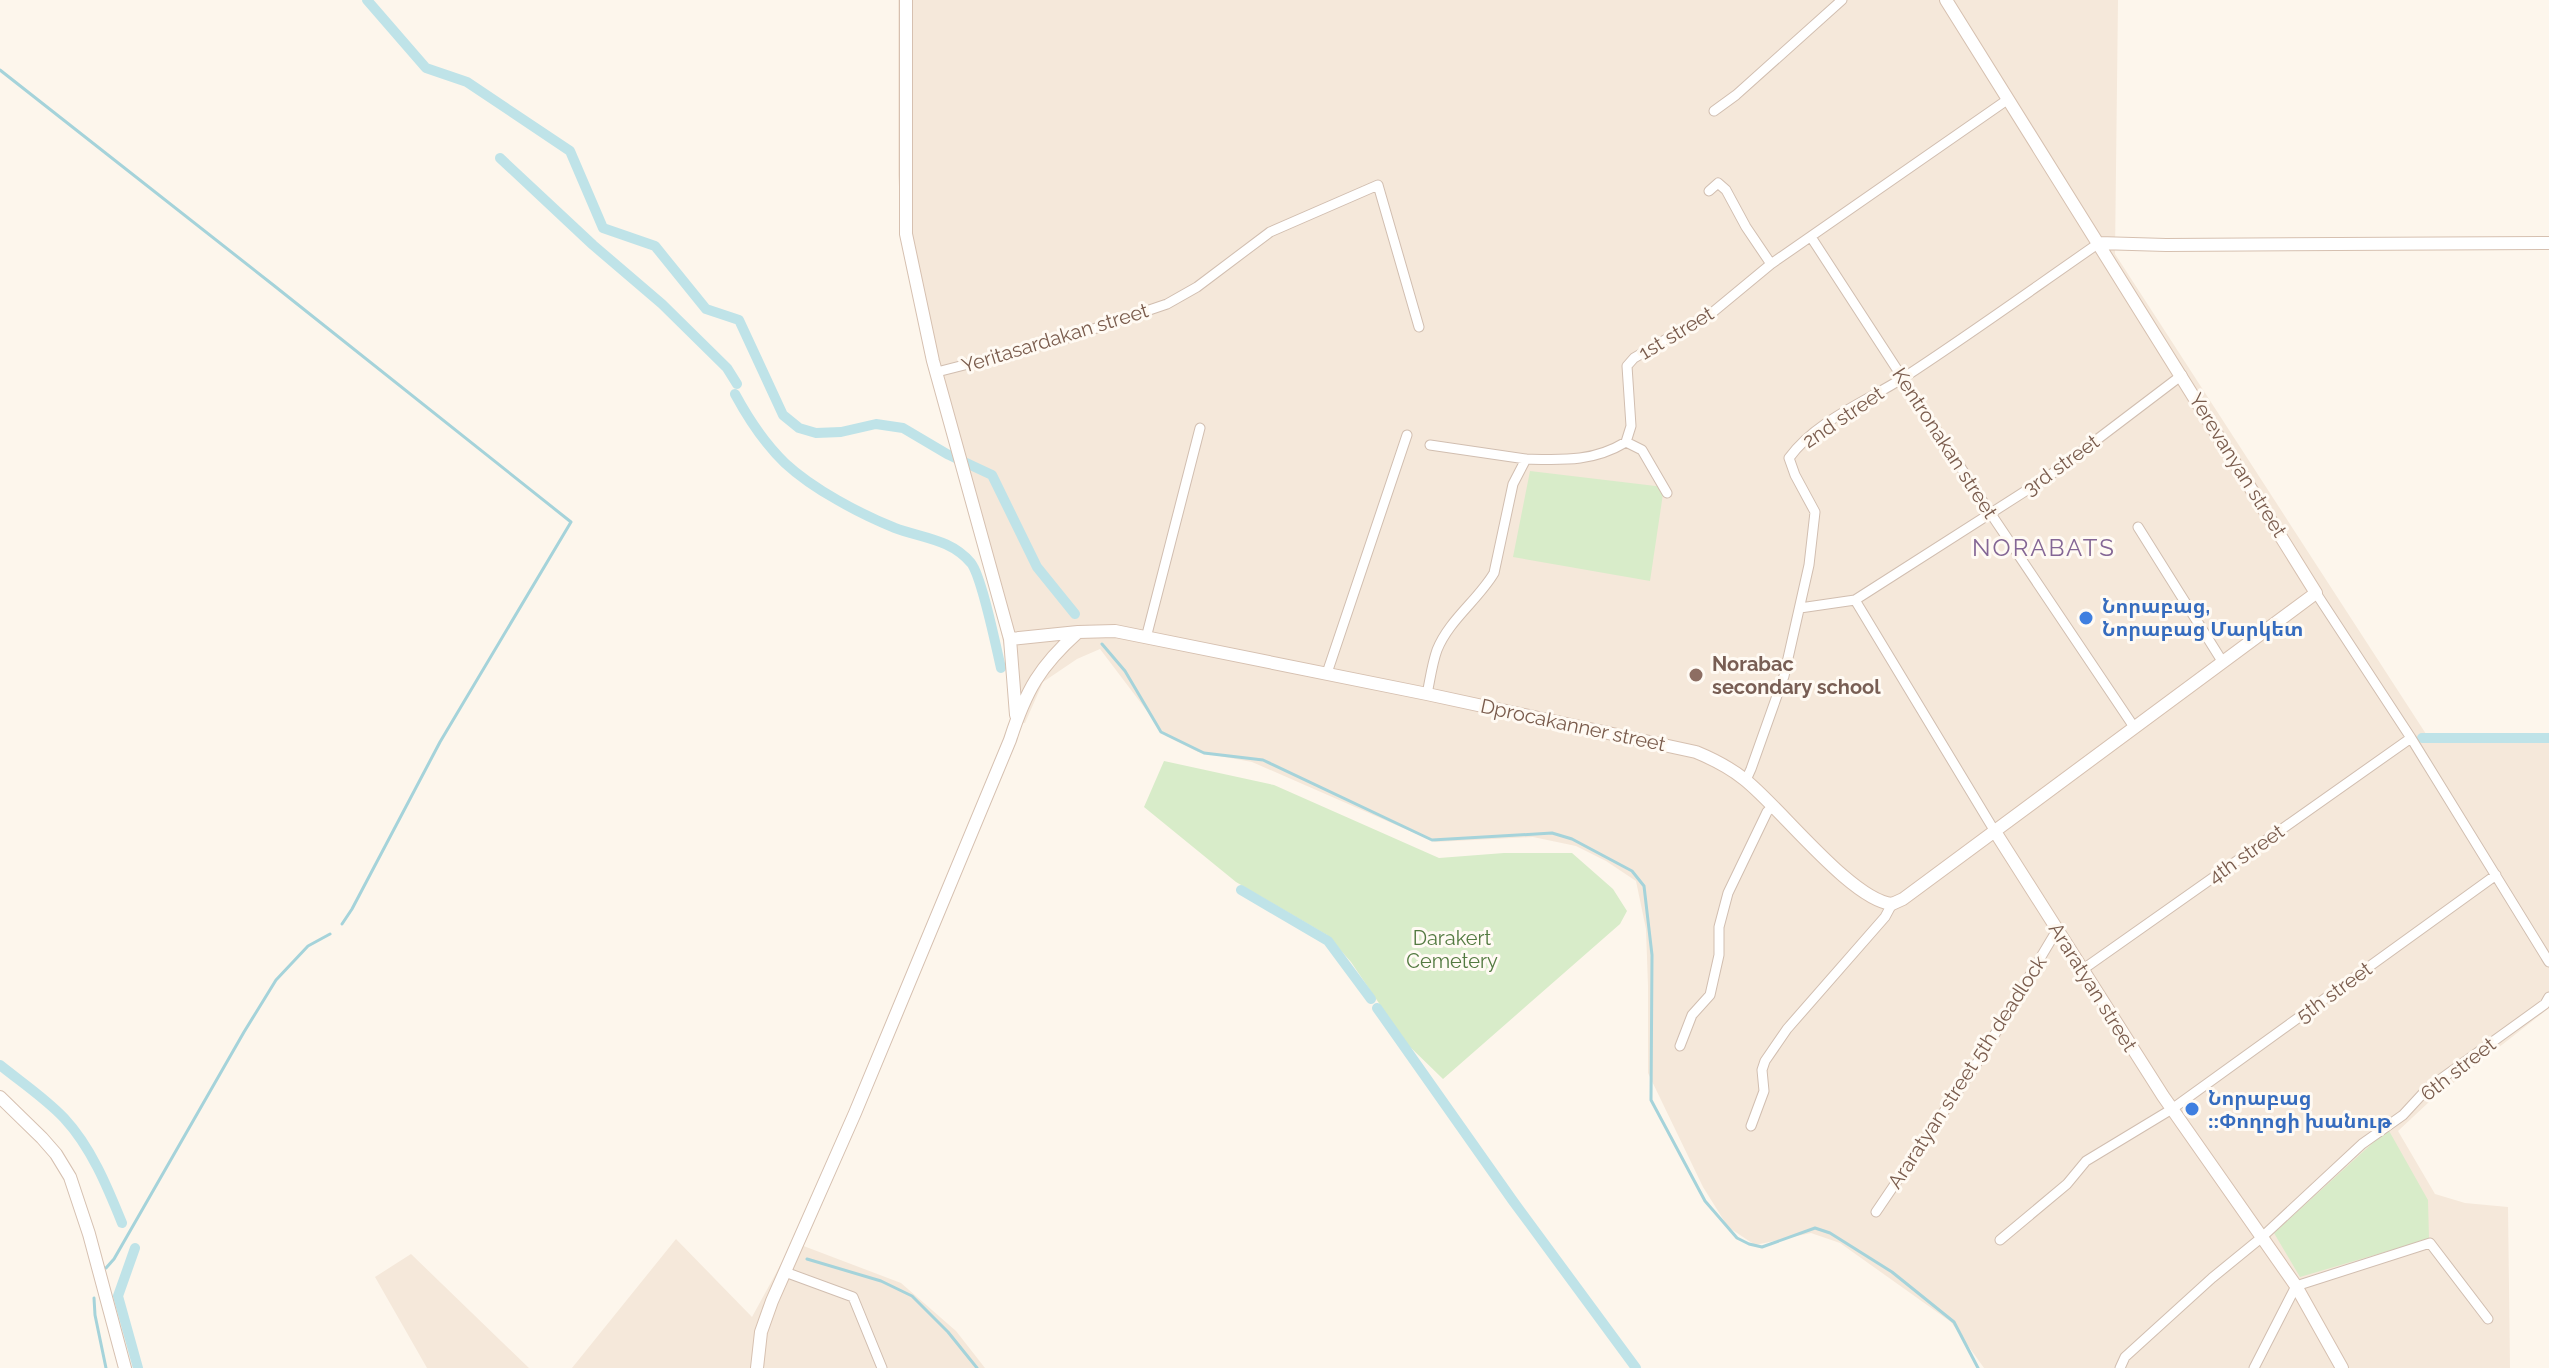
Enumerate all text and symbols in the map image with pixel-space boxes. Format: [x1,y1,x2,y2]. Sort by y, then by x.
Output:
street label: Yeritasardakan street [959,298,1152,378]
street label: 1st street [1634,301,1718,365]
street label: Kentronakan street [1887,363,2003,523]
street label: 2nd street [1798,381,1888,453]
street label: Yerevanyan street [2184,389,2292,542]
street label: 3rd street [2018,429,2104,501]
district label: NORABATS [1972,533,2116,562]
place label: Նորաբաց, Նորաբաց Մարկետ [2102,594,2304,641]
marker: Նորաբաց, Նորաբաց Մարկետ [2077,609,2095,627]
place label: Norabac secondary school [1712,652,1881,699]
marker: Norabac secondary school [1687,666,1705,684]
street label: Dprocakanner street [1478,694,1668,756]
street label: 4th street [2203,819,2289,889]
street label: Araratyan street [2044,918,2142,1056]
park label: Darakert Cemetery [1406,926,1498,973]
street label: Araratyan street 5th deadlock [1883,951,2052,1193]
street label: 5th street [2292,956,2377,1027]
street label: 6th street [2416,1032,2501,1106]
place label: Նորաբաց ։։Փողոցի խանութ [2208,1086,2393,1133]
marker: Նորաբաց ։։Փողոցի խանութ [2183,1100,2201,1118]

